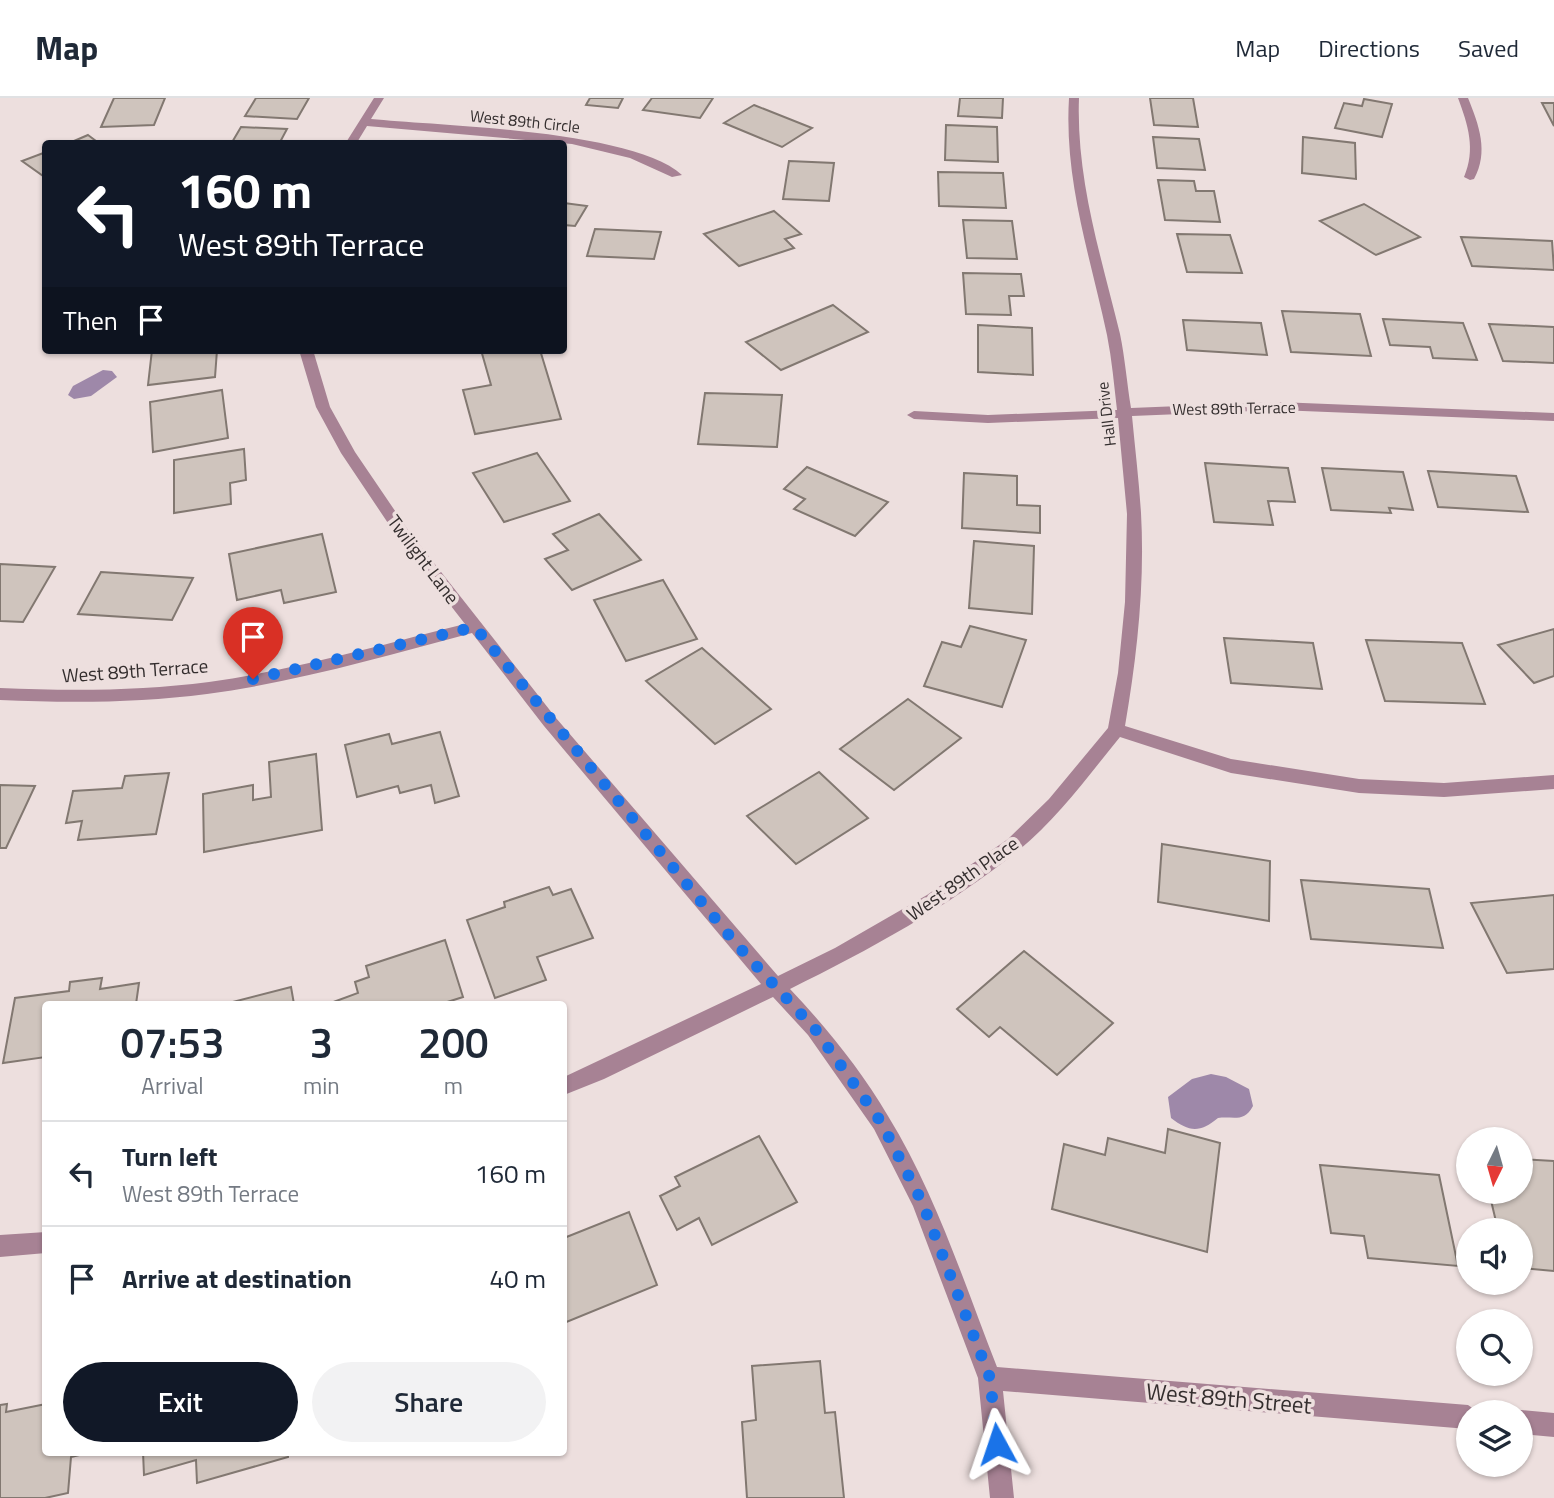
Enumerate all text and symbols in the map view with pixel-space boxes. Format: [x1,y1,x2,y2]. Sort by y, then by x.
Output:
text: Map [35,23,98,73]
text: Map [1235,30,1280,66]
text: Directions [1318,30,1420,66]
text: Saved [1458,30,1519,66]
street label: West 89th Circle [469,103,581,139]
text: 160 m [178,152,312,227]
icon: left [63,168,154,259]
text: West 89th Terrace [178,220,425,268]
text: Then [63,301,118,340]
icon: arrive [132,301,170,339]
street label: Hall Drive [1090,380,1122,448]
street label: West 89th Terrace [1172,395,1296,421]
street label: Twilight Lane [381,508,467,610]
pin [223,607,283,679]
icon: arrive [234,618,272,656]
street label: West 89th Terrace [61,650,209,690]
street label: West 89th Place [900,829,1024,927]
text: 07:53 [120,1010,225,1074]
text: 3 [310,1010,333,1074]
text: 200 [418,1010,489,1074]
text: Arrival [141,1068,204,1103]
text: min [303,1068,340,1103]
text: m [444,1068,463,1103]
north arrow [1456,1127,1533,1204]
map controls [1456,1127,1533,1477]
text: Turn left [122,1137,217,1176]
text: 160 m [475,1154,546,1193]
icon: left [63,1155,101,1193]
text: West 89th Terrace [122,1176,299,1211]
button: sound [1456,1218,1533,1295]
text: Arrive at destination [122,1259,352,1298]
text: 40 m [489,1259,546,1298]
icon: arrive [63,1260,101,1298]
button: search [1456,1309,1533,1386]
button: Exit [63,1362,298,1442]
button: Share [312,1362,546,1442]
street label: West 89th Street [1145,1373,1313,1423]
button: layers [1456,1400,1533,1477]
position arrow [960,1407,1034,1481]

